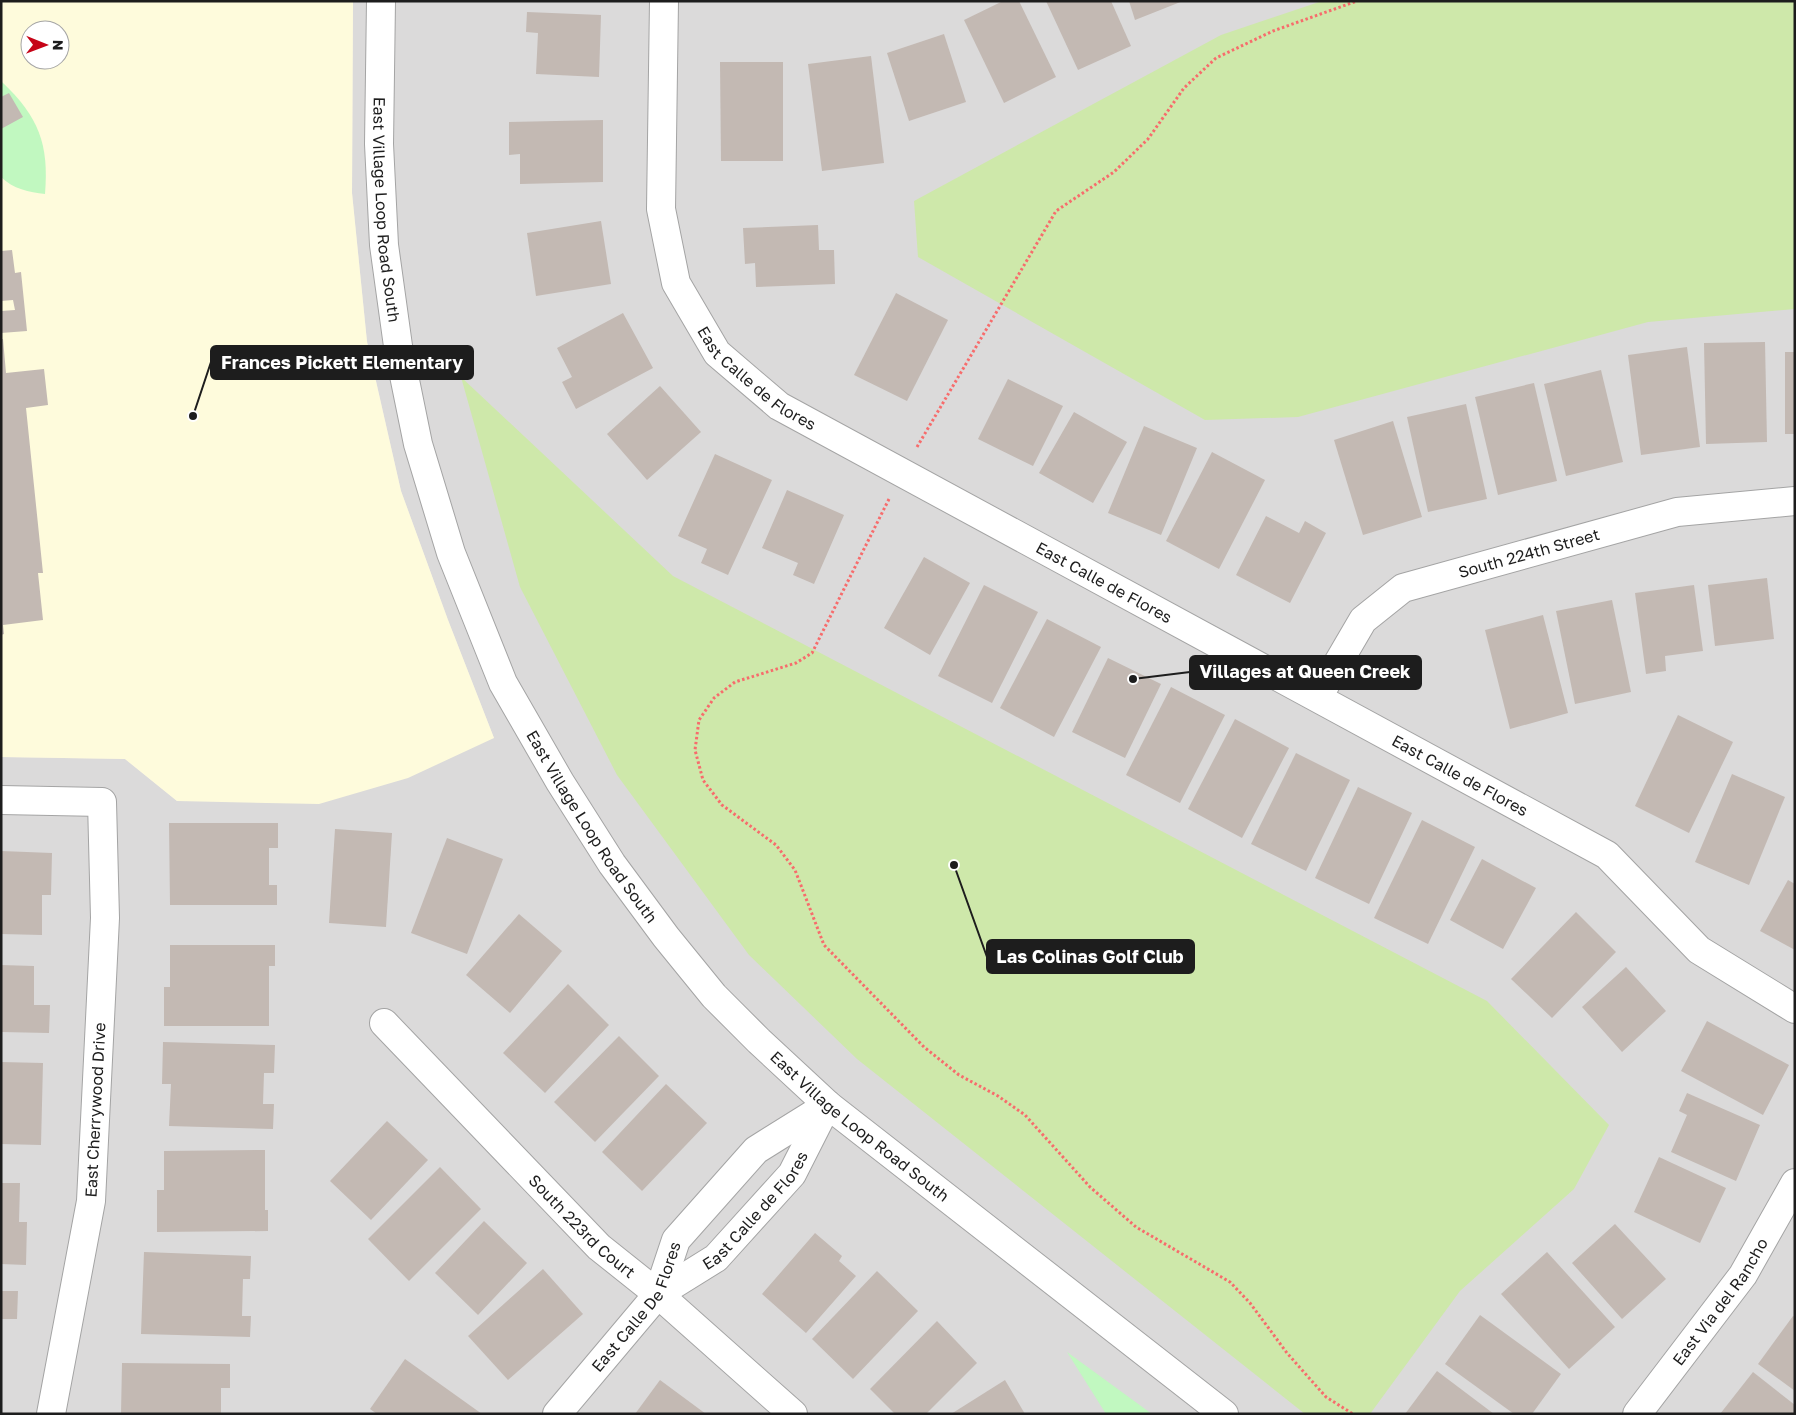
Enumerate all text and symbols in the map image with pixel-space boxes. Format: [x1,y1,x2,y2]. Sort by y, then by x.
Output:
north arrow [20,20,70,70]
text: N [50,40,67,51]
street label: East Village Loop Road South [369,97,405,324]
street label: East Calle de Flores [693,322,820,434]
callout: Frances Pickett Elementary [211,346,473,379]
text: Frances Pickett Elementary [221,351,463,373]
street label: South 224th Street [1456,524,1602,582]
street label: East Calle de Flores [1032,537,1176,627]
callout: Villages at Queen Creek [1190,656,1421,689]
text: Villages at Queen Creek [1199,660,1411,682]
street label: East Village Loop Road South [522,726,662,927]
street label: East Calle de Flores [1389,730,1532,820]
callout: Las Colinas Golf Club [987,940,1194,973]
text: Las Colinas Golf Club [996,945,1184,967]
street label: East Cherrywood Drive [80,1022,110,1198]
street label: East Village Loop Road South [766,1047,953,1206]
street label: East Calle de Flores [699,1148,812,1274]
street label: South 223rd Court [525,1170,640,1282]
street label: East Via del Rancho [1668,1234,1772,1369]
street label: East Calle De Flores [587,1239,685,1376]

